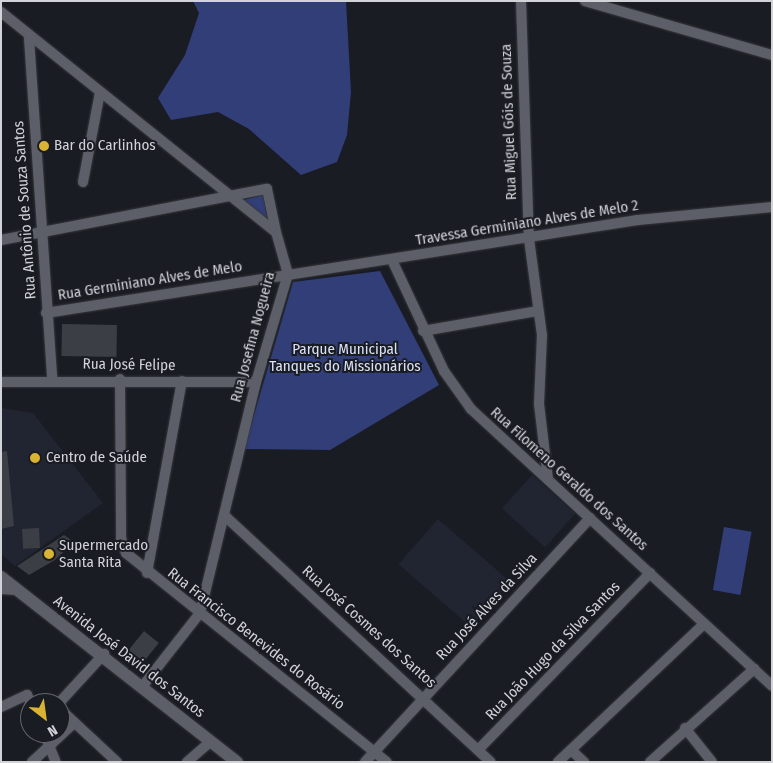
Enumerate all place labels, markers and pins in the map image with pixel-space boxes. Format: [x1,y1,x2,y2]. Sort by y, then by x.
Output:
place label: Bar do Carlinhos [54,137,156,155]
marker: Bar do Carlinhos [38,140,50,152]
place label: Centro de Saúde [46,449,147,467]
marker: Centro de Saúde [28,451,42,465]
place label: Supermercado Santa Rita [59,536,148,571]
marker: Supermercado Santa Rita [43,548,55,560]

